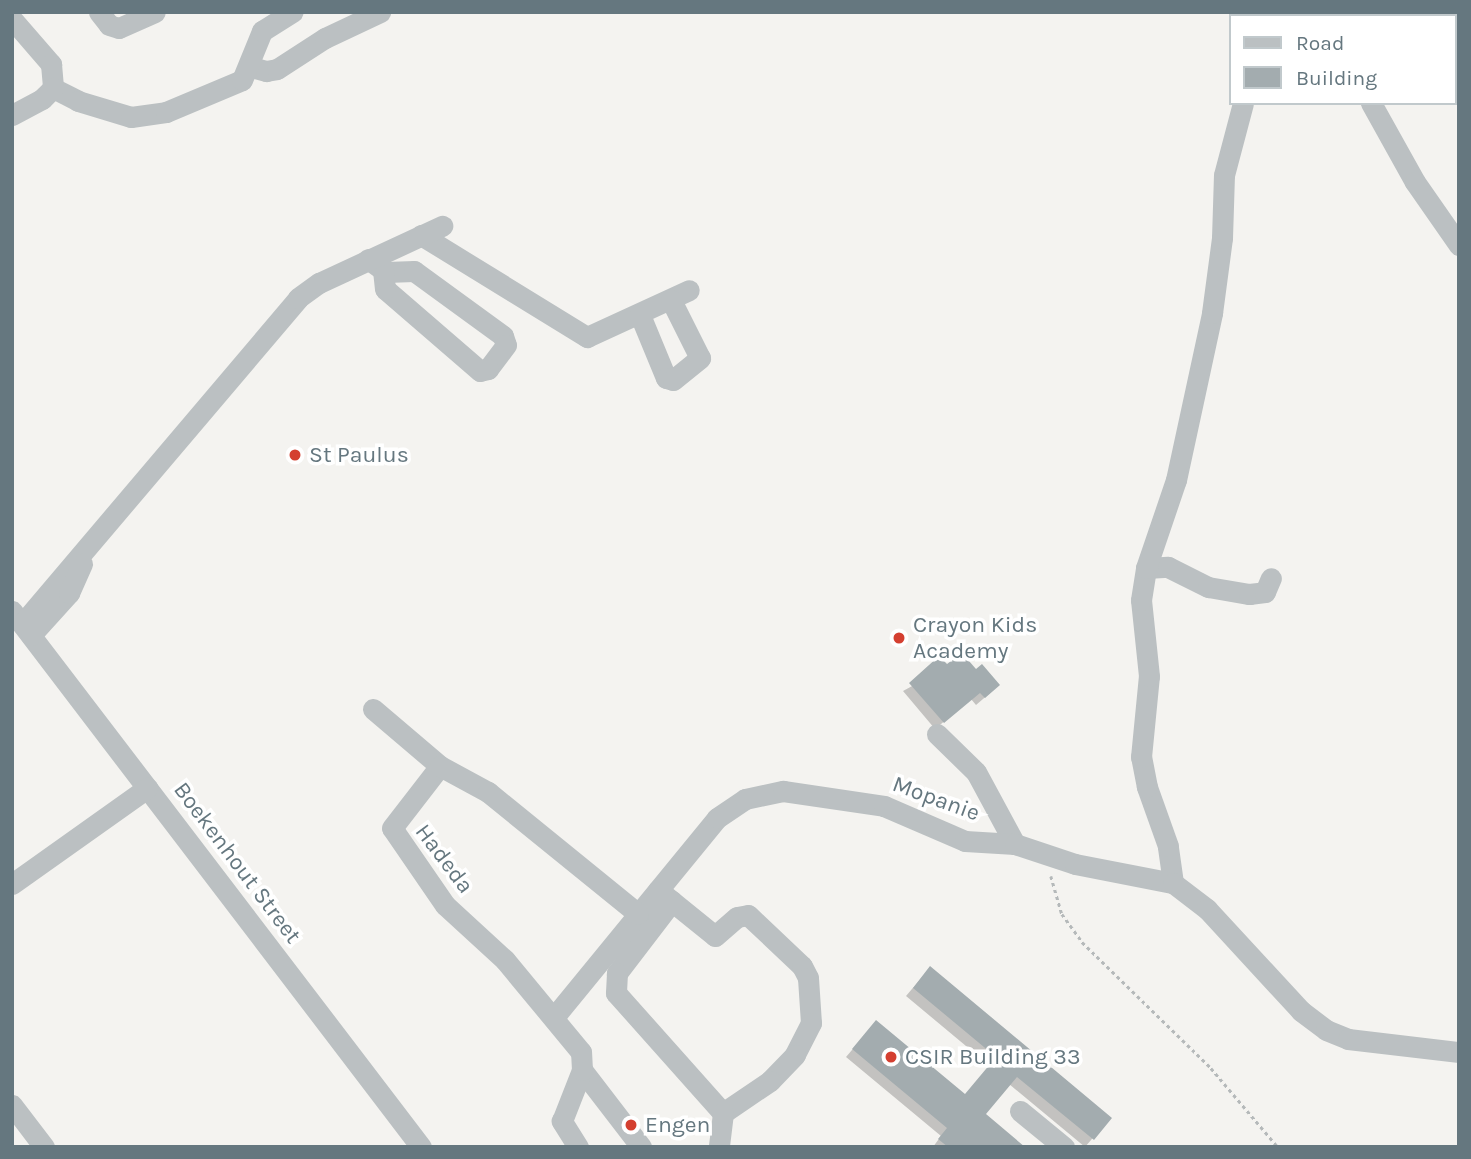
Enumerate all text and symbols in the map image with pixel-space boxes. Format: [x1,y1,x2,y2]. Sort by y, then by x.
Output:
legend [1230,14,1457,105]
text: Road [1296,31,1344,55]
text: Building [1296,66,1377,90]
place label: St Paulus [309,441,409,469]
marker: St Paulus [287,447,303,463]
place label: Crayon Kids Academy [913,611,1037,665]
marker: Crayon Kids Academy [891,630,907,646]
street label: Mopanie [889,771,983,827]
street label: Boekenhout Street [167,777,307,949]
street label: Hadeda [409,819,479,899]
place label: CSIR Building 33 [905,1043,1080,1071]
marker: CSIR Building 33 [883,1049,899,1065]
place label: Engen [645,1111,710,1139]
marker: Engen [623,1117,639,1133]

